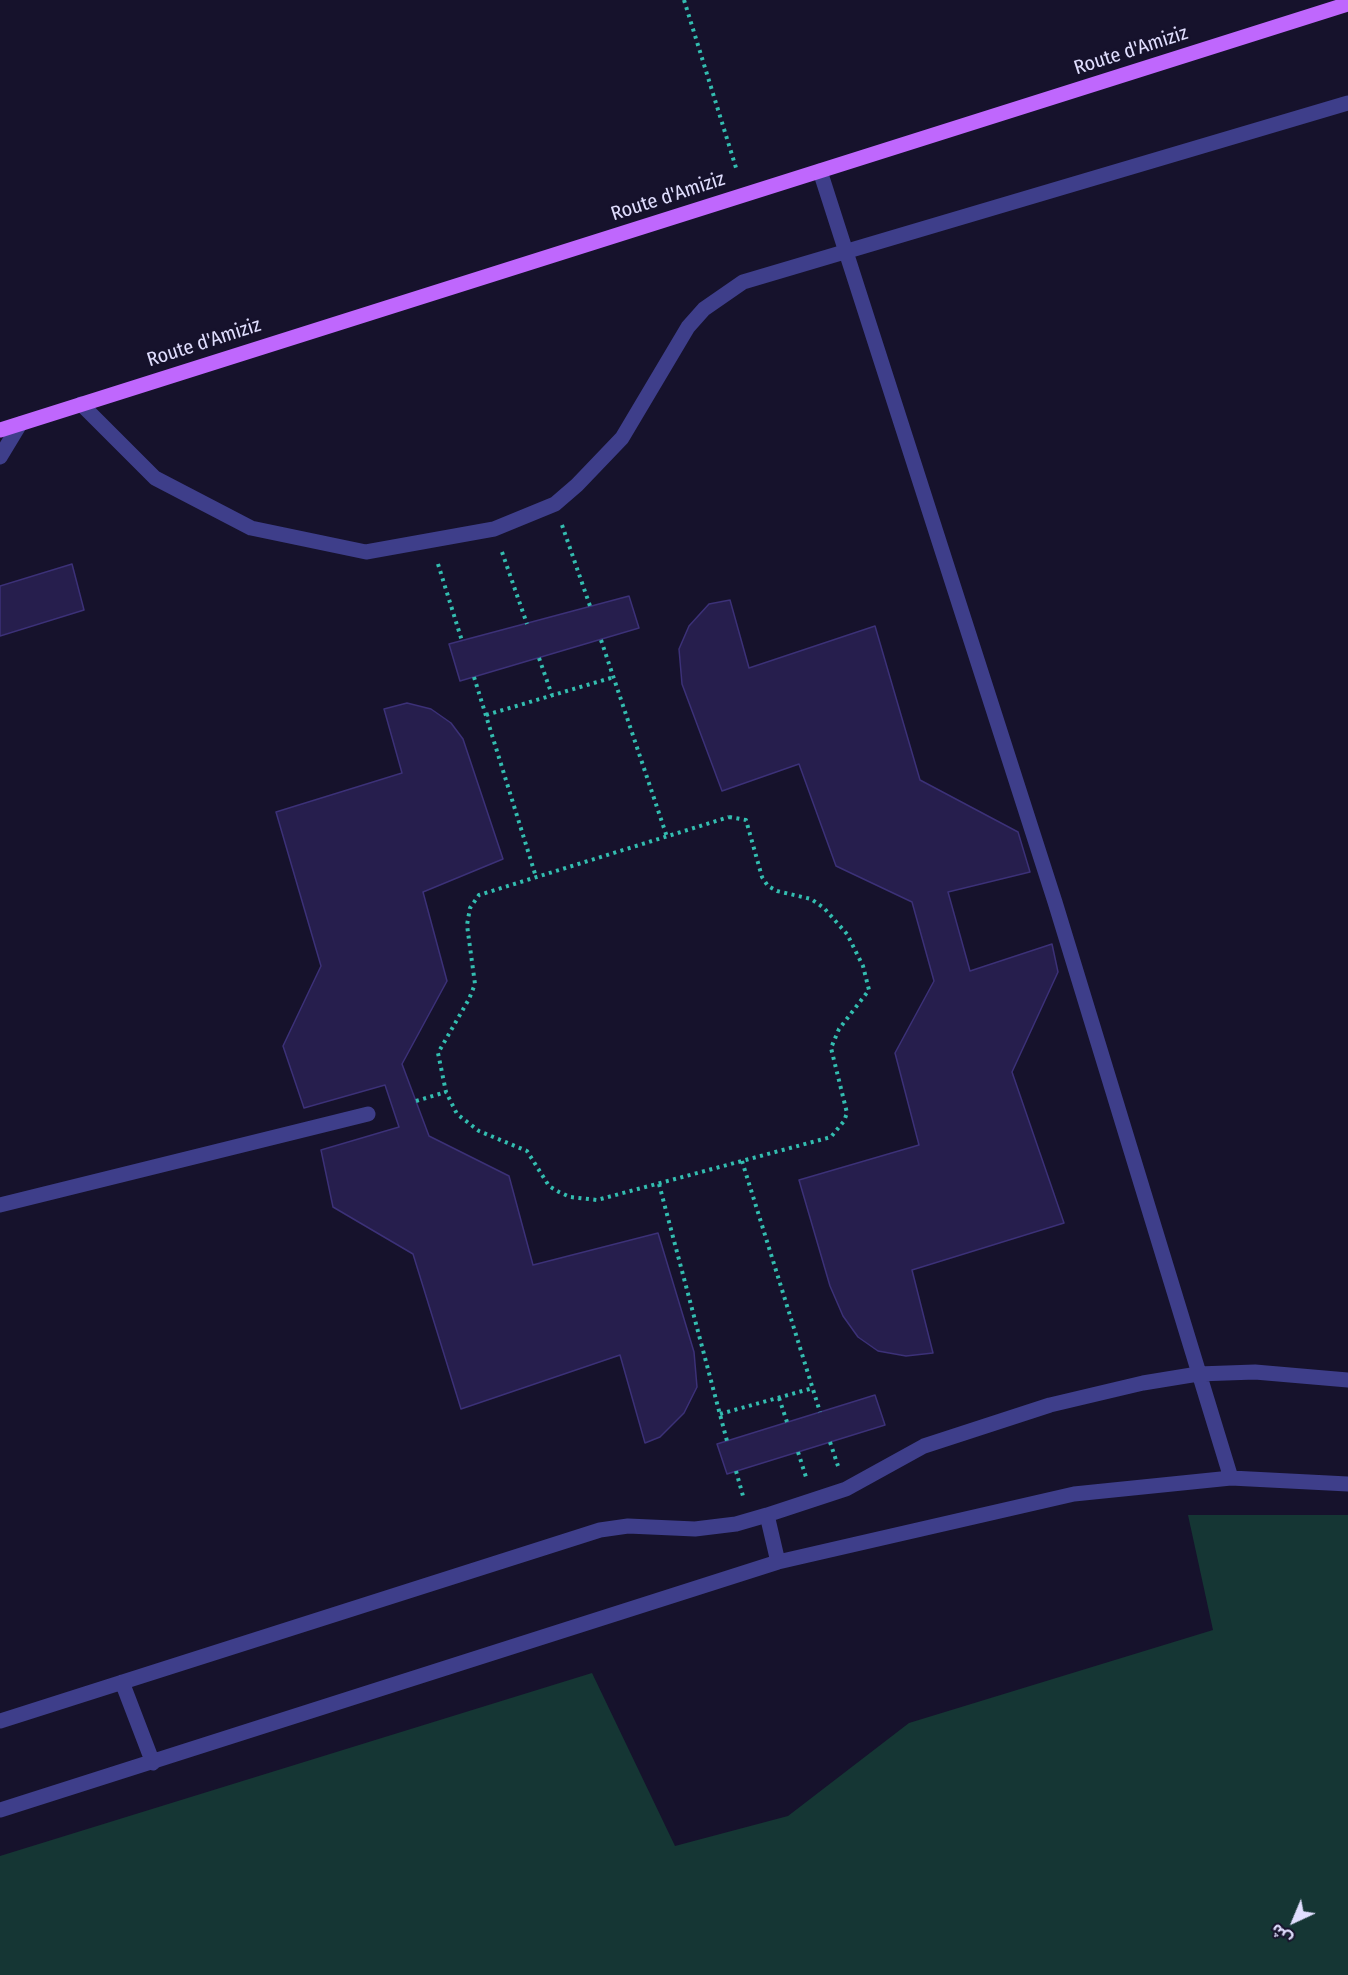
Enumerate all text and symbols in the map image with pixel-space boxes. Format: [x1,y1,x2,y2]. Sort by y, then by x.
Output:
street label: Route d'Amiziz [1071,21,1191,81]
street label: Route d'Amiziz [608,167,728,227]
street label: Route d'Amiziz [144,313,264,373]
north arrow [1264,1891,1324,1951]
text: ش [1267,1920,1296,1949]

